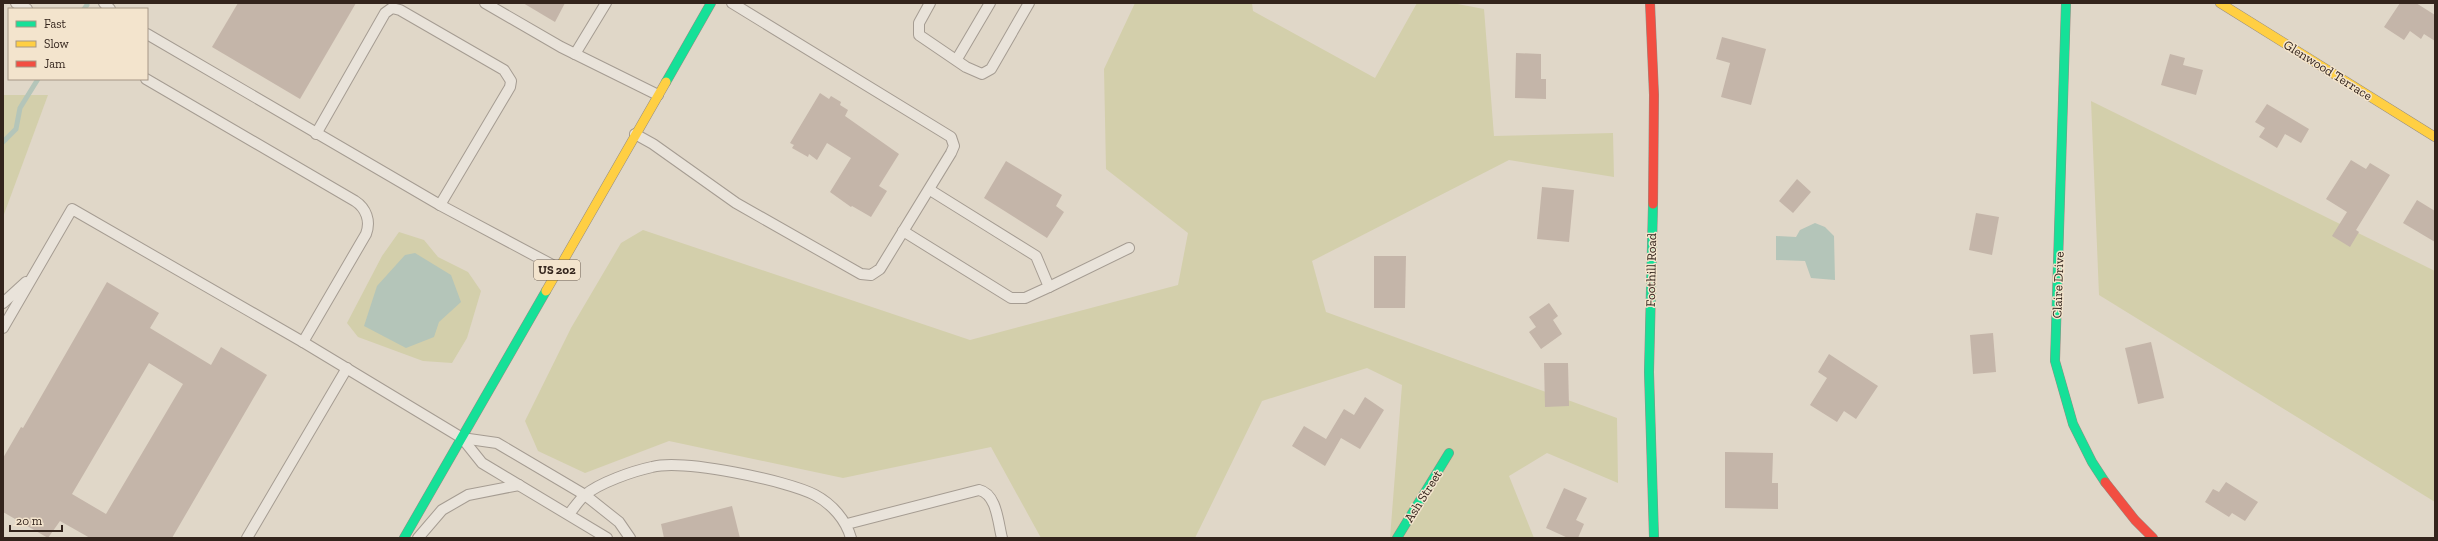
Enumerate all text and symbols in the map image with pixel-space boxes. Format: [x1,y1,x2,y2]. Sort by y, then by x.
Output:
legend [8,8,148,80]
text: Fast [44,17,67,31]
text: Slow [44,37,70,51]
street label: Glenwood Terrace [2281,37,2375,103]
text: Jam [44,57,66,71]
street label: Foothill Road [1643,233,1659,307]
street label: Claire Drive [2049,251,2067,319]
road number: US 202 [534,260,580,280]
street label: Ash Street [1401,467,1445,525]
scale bar [10,507,62,533]
text: 20 m [16,514,43,528]

